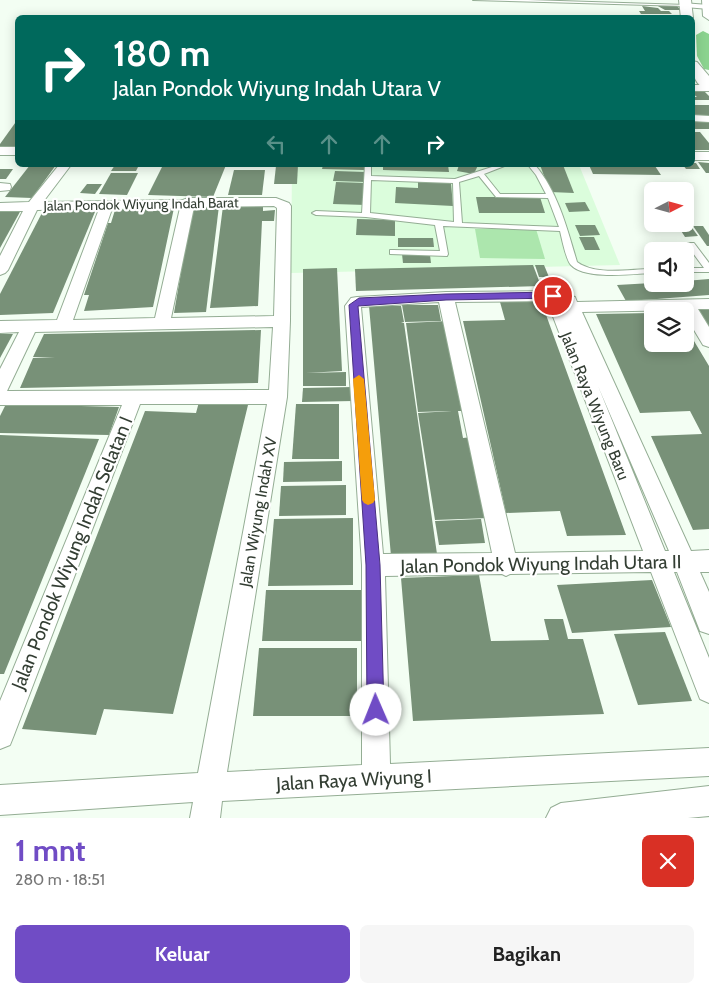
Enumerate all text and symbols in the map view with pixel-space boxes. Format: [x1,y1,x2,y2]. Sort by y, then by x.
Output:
text: 180 m [113,32,210,75]
icon: right [30,35,95,100]
text: Jalan Pondok Wiyung Indah Utara V [113,75,441,102]
icon: left [262,130,290,158]
icon: ahead [315,130,343,158]
icon: ahead [368,130,396,158]
icon: right [421,130,449,158]
north arrow [644,182,694,232]
map controls [644,182,694,352]
street label: Jalan Pondok Wiyung Indah Barat [42,193,239,215]
button: sound [644,242,694,292]
pin [532,275,574,317]
icon: arrive [539,282,567,310]
button: layers [644,302,694,352]
street label: Jalan Raya Wiyung Baru [556,328,633,483]
street label: Jalan Pondok Wiyung Indah Selatan I [6,413,137,694]
street label: Jalan Wiyung Indah XV [235,435,281,589]
street label: Jalan Pondok Wiyung Indah Utara II [399,550,682,578]
position arrow [349,683,401,735]
street label: Jalan Raya Wiyung I [275,764,432,796]
text: 1 mnt [15,832,86,869]
button: close [642,835,694,887]
text: 280 m · 18:51 [15,870,105,889]
button: Keluar [15,925,350,983]
button: Bagikan [360,925,694,983]

